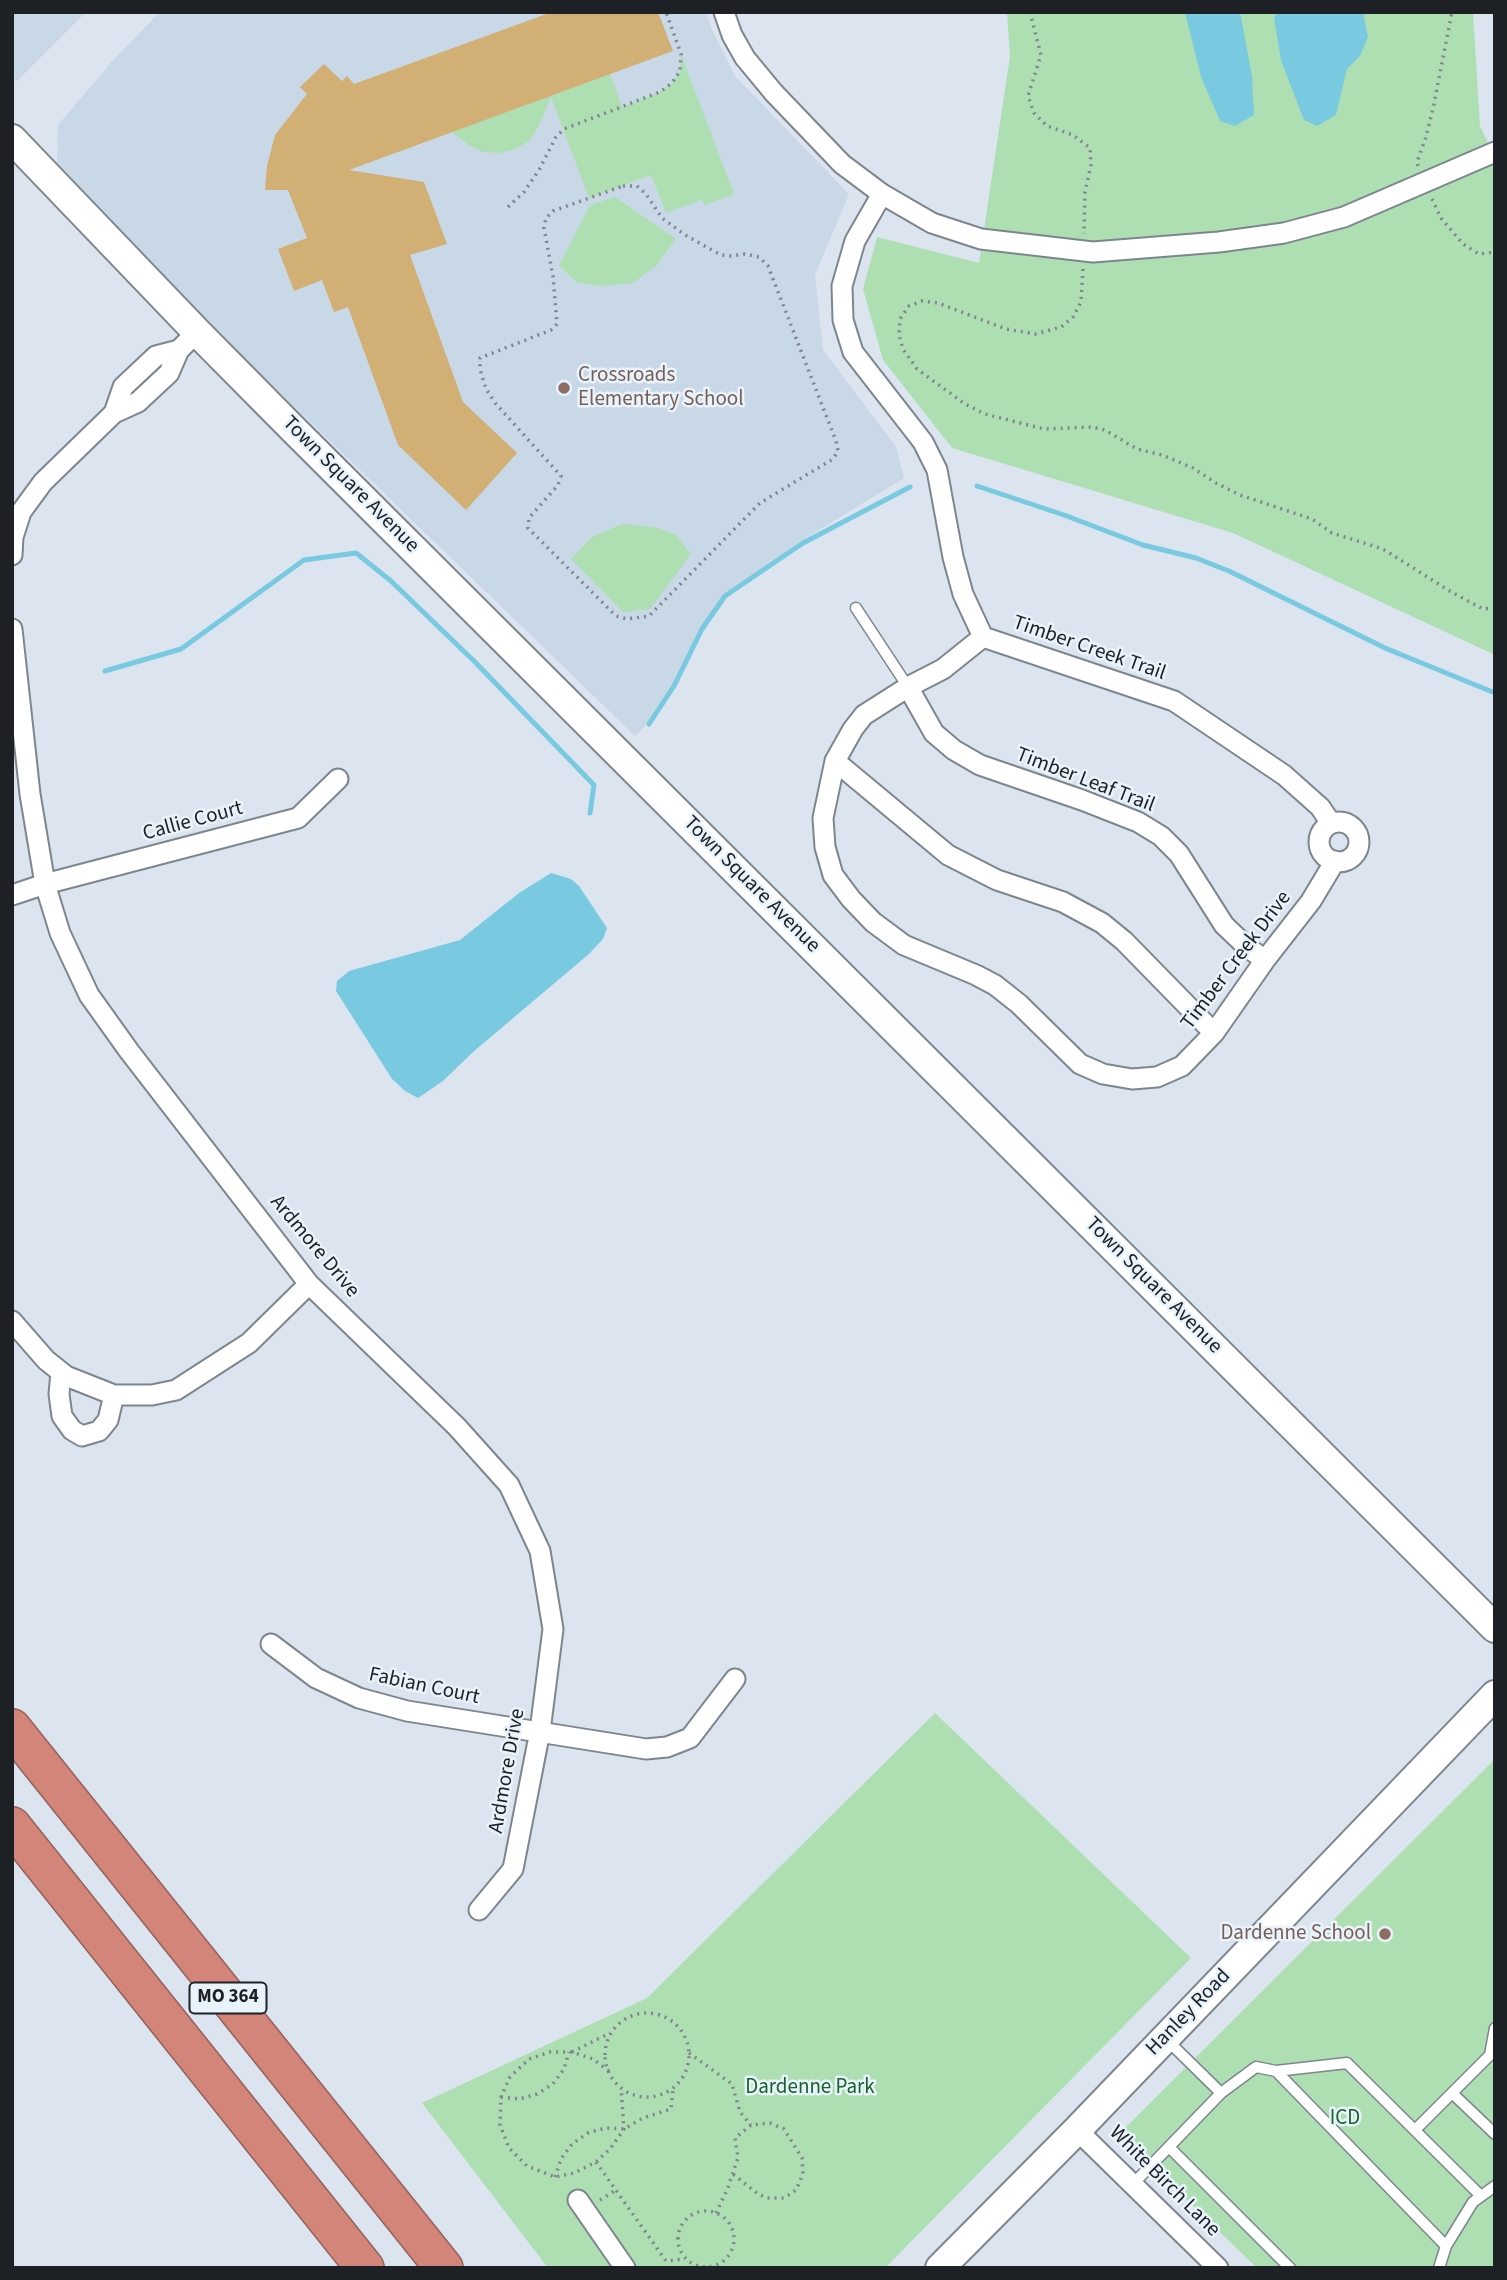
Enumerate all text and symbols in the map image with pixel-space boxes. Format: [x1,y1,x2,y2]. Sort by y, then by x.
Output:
place label: Crossroads Elementary School [578,363,744,413]
marker: Crossroads Elementary School [556,380,572,396]
street label: Town Square Avenue [276,411,424,559]
street label: Timber Creek Trail [1009,611,1169,687]
street label: Timber Leaf Trail [1012,743,1158,819]
street label: Callie Court [140,797,246,847]
street label: Town Square Avenue [677,811,825,959]
street label: Timber Creek Drive [1177,887,1297,1035]
street label: Ardmore Drive [264,1191,364,1303]
street label: Town Square Avenue [1079,1212,1227,1360]
street label: Fabian Court [366,1663,482,1711]
street label: Ardmore Drive [485,1707,531,1835]
place label: Dardenne School [1220,1921,1371,1947]
marker: Dardenne School [1377,1926,1393,1942]
street label: Hanley Road [1141,1964,1237,2062]
road number: MO 364 [190,1982,266,2014]
park label: Dardenne Park [745,2075,875,2101]
park label: ICD [1330,2106,1360,2132]
street label: White Birch Lane [1103,2121,1225,2243]

